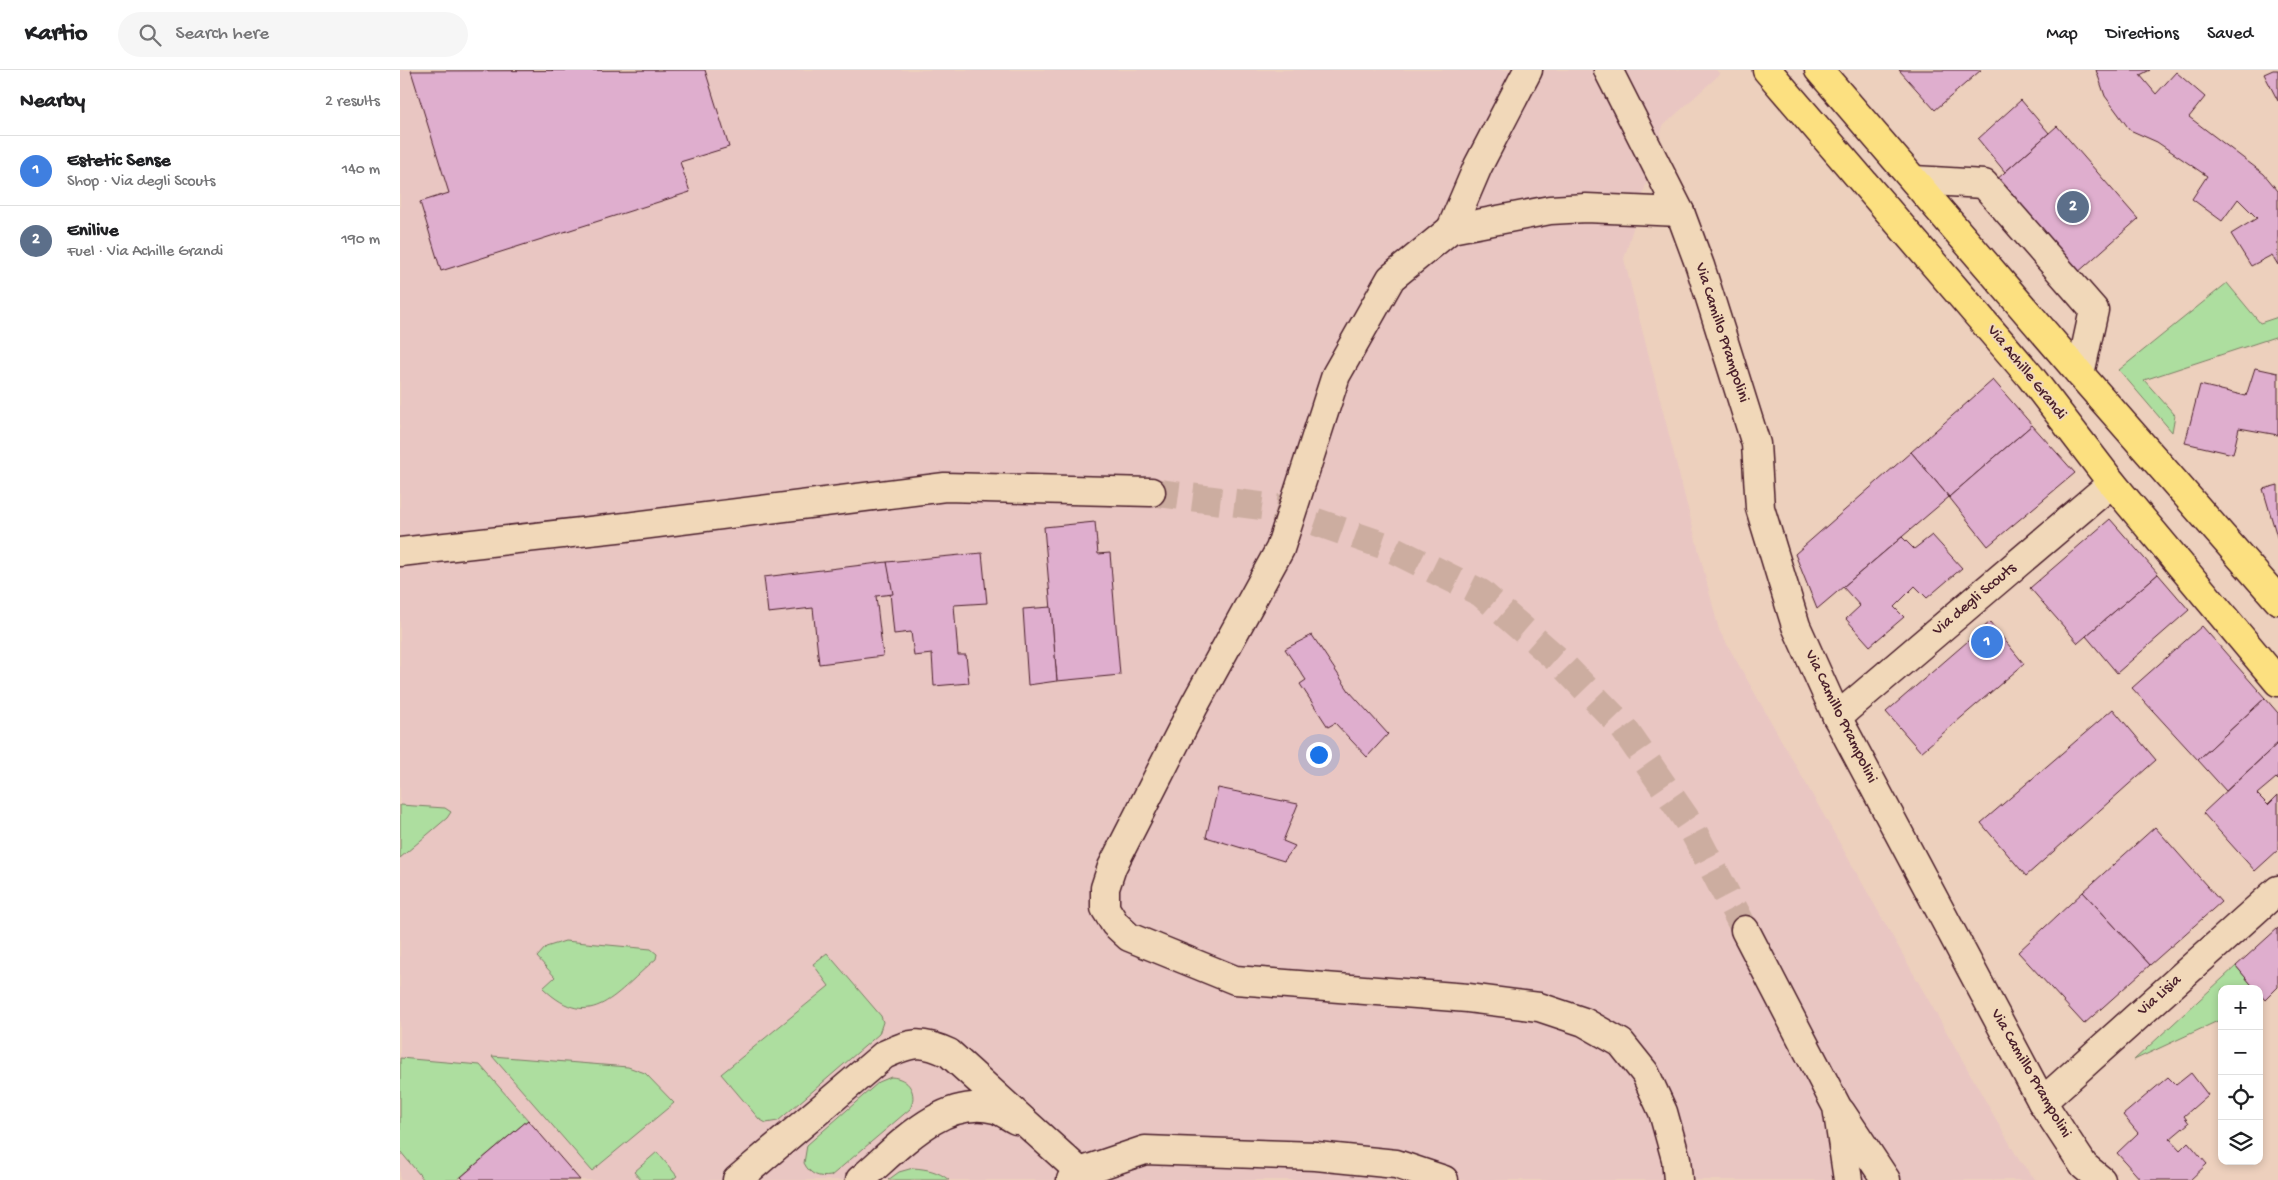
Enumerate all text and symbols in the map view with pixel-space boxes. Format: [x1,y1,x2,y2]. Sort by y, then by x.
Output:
search box [118,12,468,57]
text: Kartio [25,20,88,49]
icon: search [136,21,164,49]
text: Search here [176,23,269,46]
text: Map [2046,24,2078,45]
text: Directions [2106,24,2179,45]
text: Saved [2207,24,2253,45]
text: Nearby [20,90,85,115]
text: 2 results [325,93,380,112]
text: Estetic Sense [67,150,171,173]
text: 1 [33,161,39,180]
text: 140 m [342,161,380,180]
text: Shop · Via degli Scouts [67,173,215,192]
pin: 2 [2057,188,2089,226]
text: Enilive [67,220,118,243]
text: 2 [32,231,40,250]
text: 190 m [341,231,380,250]
text: Fuel · Via Achille Grandi [67,243,223,262]
street label: Via Camillo Prampolini [1689,260,1753,405]
street label: Via Achille Grandi [1981,321,2070,424]
street label: Via degli Scouts [1928,559,2022,641]
pin: 1 [1971,623,2003,661]
street label: Via Camillo Prampolini [1799,647,1880,787]
your location [1306,742,1332,768]
street label: Via Lisia [2133,971,2187,1021]
map controls [2218,985,2263,1165]
button: + [2218,985,2263,1030]
street label: Via Camillo Prampolini [1985,1005,2075,1142]
button: − [2218,1030,2263,1075]
button: locate [2218,1075,2263,1120]
button: layers [2218,1120,2263,1165]

